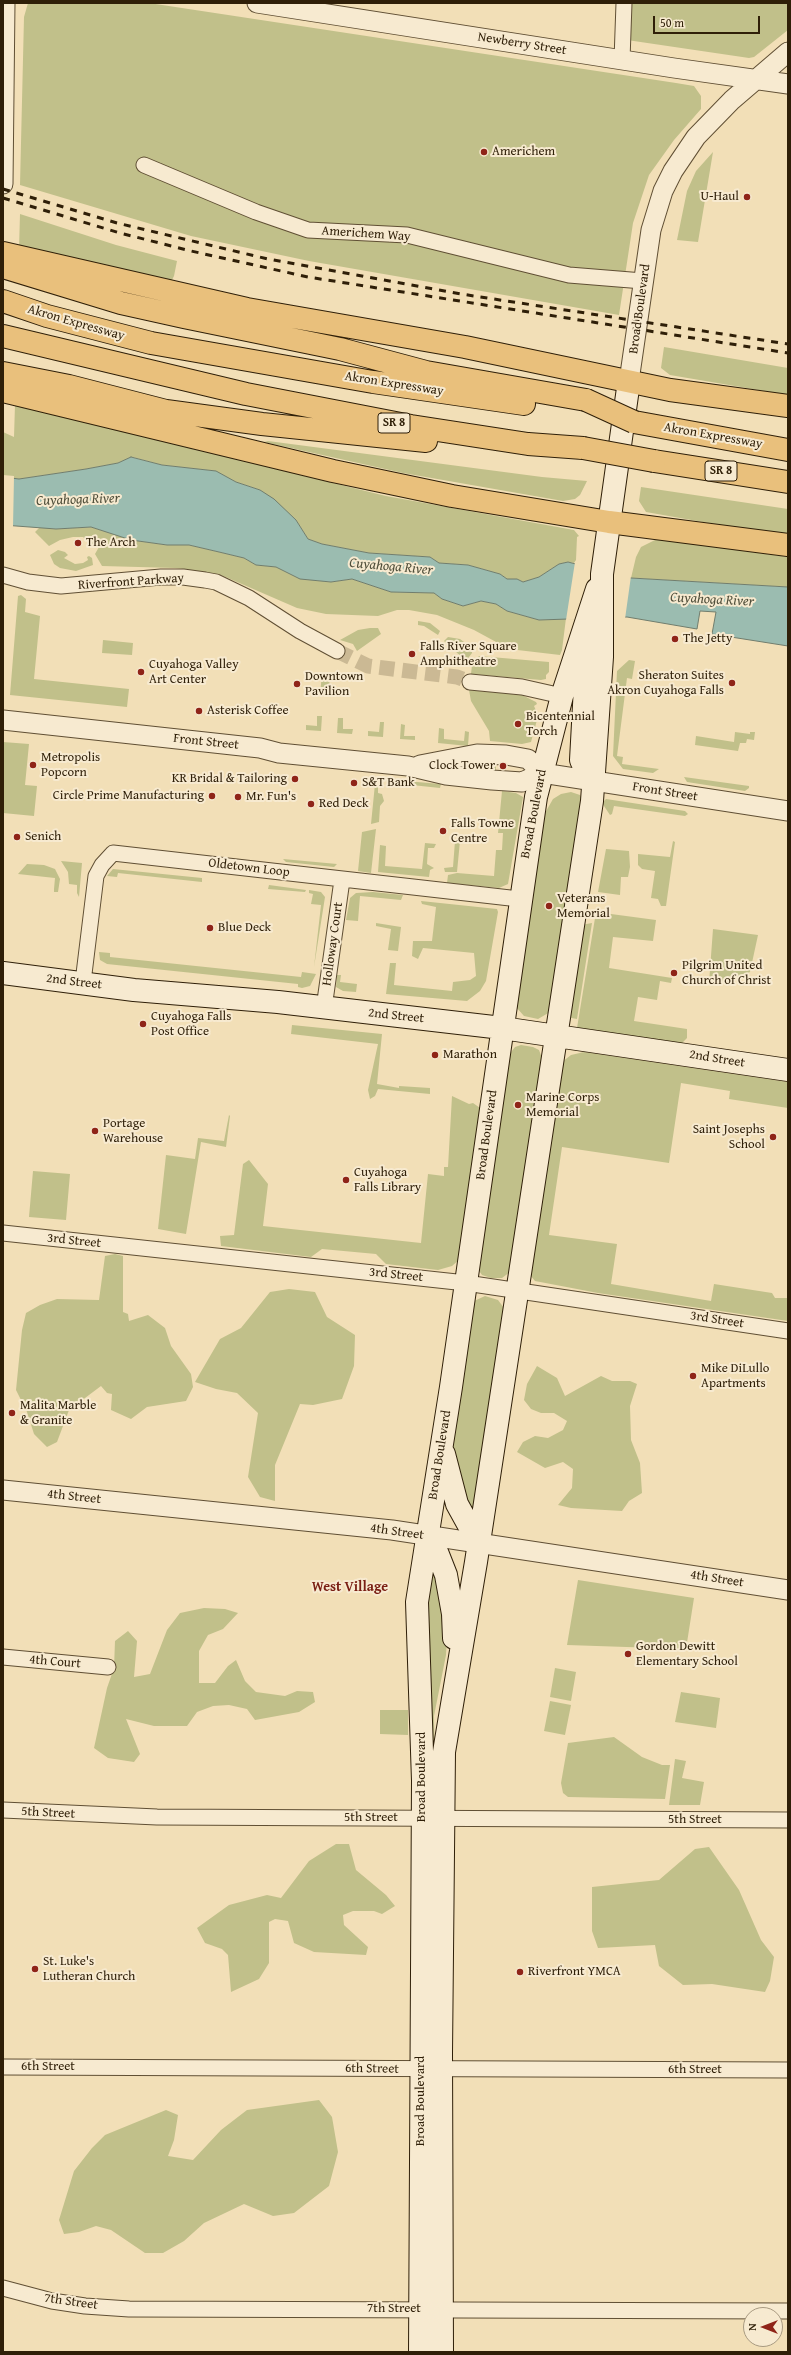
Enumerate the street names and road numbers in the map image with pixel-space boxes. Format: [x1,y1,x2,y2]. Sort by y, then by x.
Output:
street label: Newberry Street [477,29,567,59]
street label: Americhem Way [321,223,411,245]
street label: Broad Boulevard [626,263,654,355]
street label: Akron Expressway [26,302,126,344]
street label: Akron Expressway [343,368,445,400]
road number: SR 8 [378,413,410,433]
street label: Akron Expressway [662,420,764,452]
road number: SR 8 [705,461,737,481]
street label: Riverfront Parkway [77,571,185,593]
street label: Front Street [172,731,240,753]
street label: Broad Boulevard [518,768,550,860]
street label: Front Street [631,779,699,805]
street label: Oldetown Loop [208,855,290,881]
street label: Holloway Court [319,901,347,987]
street label: 2nd Street [45,971,103,993]
street label: 2nd Street [367,1005,425,1027]
street label: 2nd Street [688,1047,746,1071]
street label: Broad Boulevard [473,1089,501,1181]
street label: 3rd Street [46,1230,102,1252]
street label: 3rd Street [368,1264,424,1286]
street label: 3rd Street [689,1308,745,1332]
street label: Broad Boulevard [425,1409,455,1501]
street label: 4th Street [46,1486,102,1508]
street label: 4th Street [369,1521,425,1543]
street label: 4th Street [689,1567,745,1591]
street label: 4th Court [29,1652,81,1672]
street label: Broad Boulevard [414,1732,430,1822]
street label: 5th Street [21,1804,75,1822]
street label: 5th Street [344,1810,398,1826]
street label: 5th Street [668,1812,722,1828]
street label: Broad Boulevard [413,2056,429,2146]
street label: 6th Street [21,2059,75,2075]
street label: 6th Street [345,2061,399,2077]
street label: 6th Street [668,2062,722,2078]
street label: 7th Street [43,2291,99,2313]
street label: 7th Street [367,2301,421,2317]

